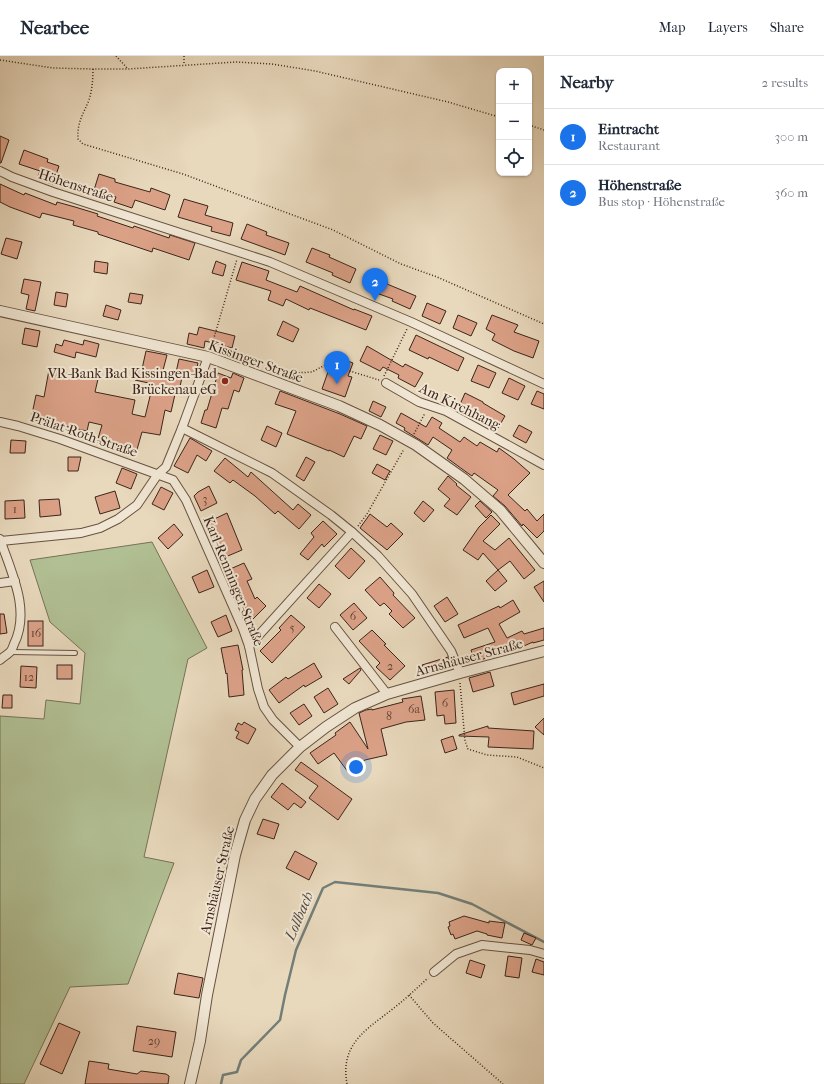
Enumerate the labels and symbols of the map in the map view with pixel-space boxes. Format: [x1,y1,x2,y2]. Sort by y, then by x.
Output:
street label: Höhenstraße [36,165,116,206]
pin: 2 [362,268,388,301]
street label: Kissinger Straße [206,336,306,387]
pin: 1 [324,351,350,384]
place label: VR-Bank Bad Kissingen-Bad Brückenau eG [47,365,217,398]
marker: VR-Bank Bad Kissingen-Bad Brückenau eG [220,376,230,386]
street label: Am Kirchhang [416,379,503,434]
street label: Prälat-Roth-Straße [28,408,140,461]
house number: 3 [203,492,208,506]
house number: 1 [13,502,17,516]
street label: Karl-Renninger-Straße [200,514,267,649]
house number: 6 [350,609,357,623]
house number: 5 [289,621,295,635]
house number: 16 [31,626,42,640]
street label: Arnshäuser Straße [412,635,525,680]
house number: 2 [387,659,393,673]
house number: 12 [24,670,34,684]
house number: 6 [442,696,449,710]
house number: 6a [408,702,420,716]
house number: 8 [386,709,392,723]
your location [346,757,366,777]
street label: Arnshäuser Straße [197,824,238,937]
water label: Lollbach [280,889,317,944]
house number: 29 [148,1034,160,1048]

